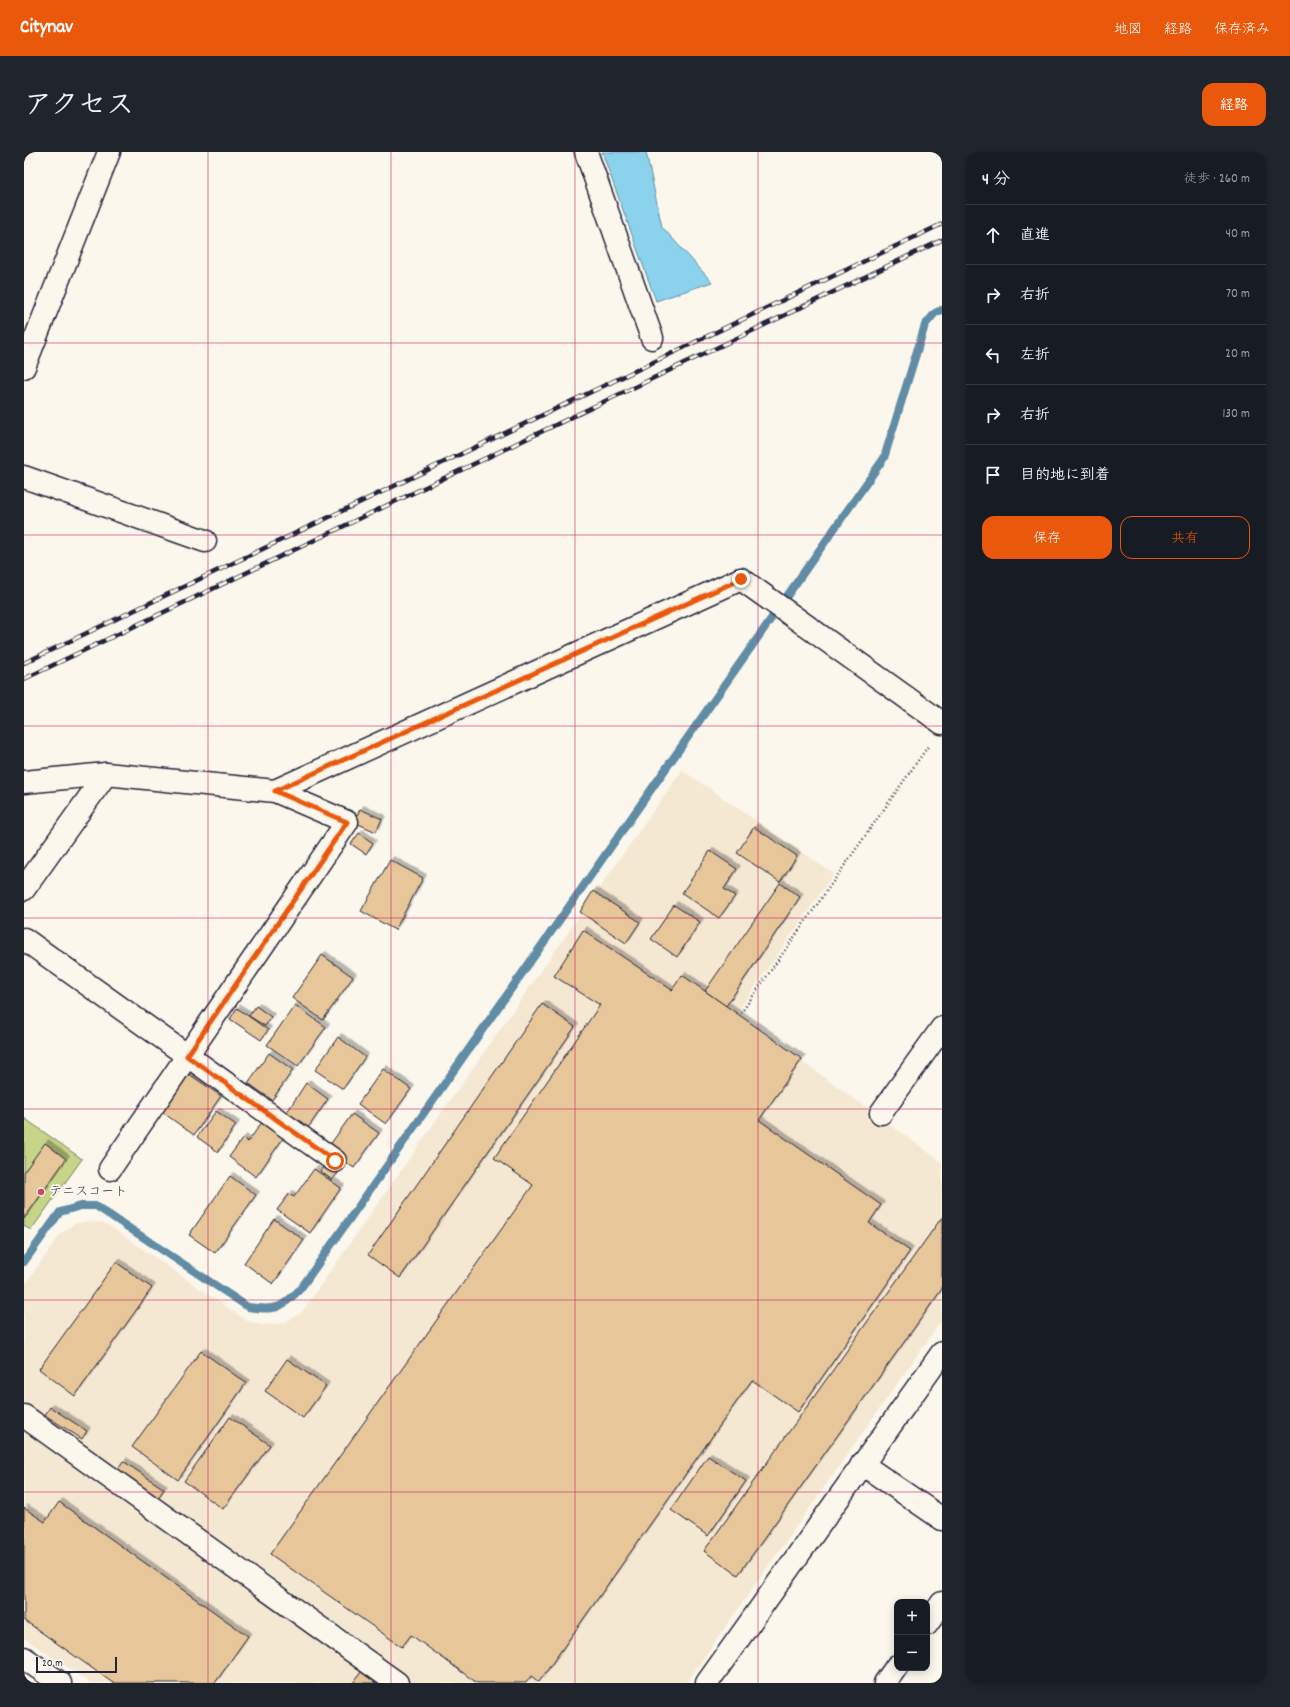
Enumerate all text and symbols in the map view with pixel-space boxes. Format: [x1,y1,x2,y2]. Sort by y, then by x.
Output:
text: Citynav [20,15,73,42]
text: 地図 [1114,20,1142,40]
text: 経路 [1164,20,1192,40]
text: 保存済み [1214,20,1270,40]
button: 経路 [1202,83,1266,126]
text: アクセス [24,88,134,128]
text: 4 分 [982,169,1010,193]
text: 徒歩 · 260 m [1184,170,1250,189]
icon: ahead [982,224,1004,246]
text: 直進 [1020,225,1050,247]
text: 40 m [1226,225,1250,244]
icon: right [982,284,1004,306]
text: 右折 [1020,285,1050,307]
text: 70 m [1226,285,1250,304]
icon: left [982,344,1004,366]
text: 左折 [1020,345,1050,367]
text: 20 m [1225,345,1250,364]
icon: right [982,404,1004,426]
text: 右折 [1020,405,1050,427]
text: 130 m [1222,405,1250,424]
icon: arrive [982,464,1004,486]
text: 目的地に到着 [1020,465,1110,487]
button: 保存 [982,516,1112,559]
button: 共有 [1120,516,1250,559]
route end [732,570,750,588]
route start [326,1152,344,1170]
place label: テニスコート [49,1183,127,1202]
marker: テニスコート [36,1187,46,1197]
map controls [894,1599,930,1671]
button: + [894,1599,930,1635]
button: − [894,1635,930,1671]
scale bar [36,1655,117,1674]
text: 20 m [42,1656,63,1672]

